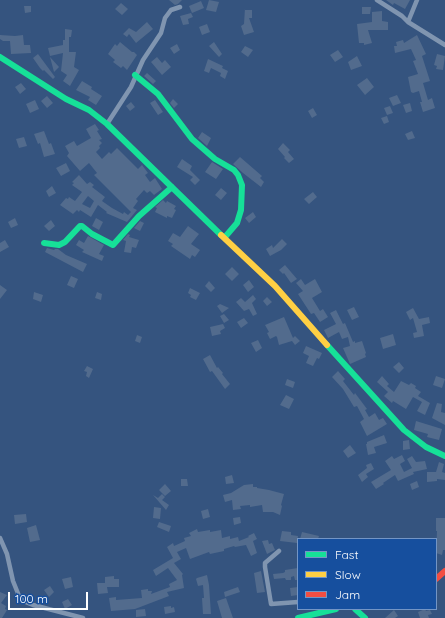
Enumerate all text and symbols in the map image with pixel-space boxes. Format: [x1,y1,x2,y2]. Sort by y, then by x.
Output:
legend [297,538,437,610]
text: Fast [335,547,359,562]
text: Slow [335,567,361,582]
scale bar [10,584,90,610]
text: Jam [335,587,360,602]
text: 100 m [15,591,48,606]

